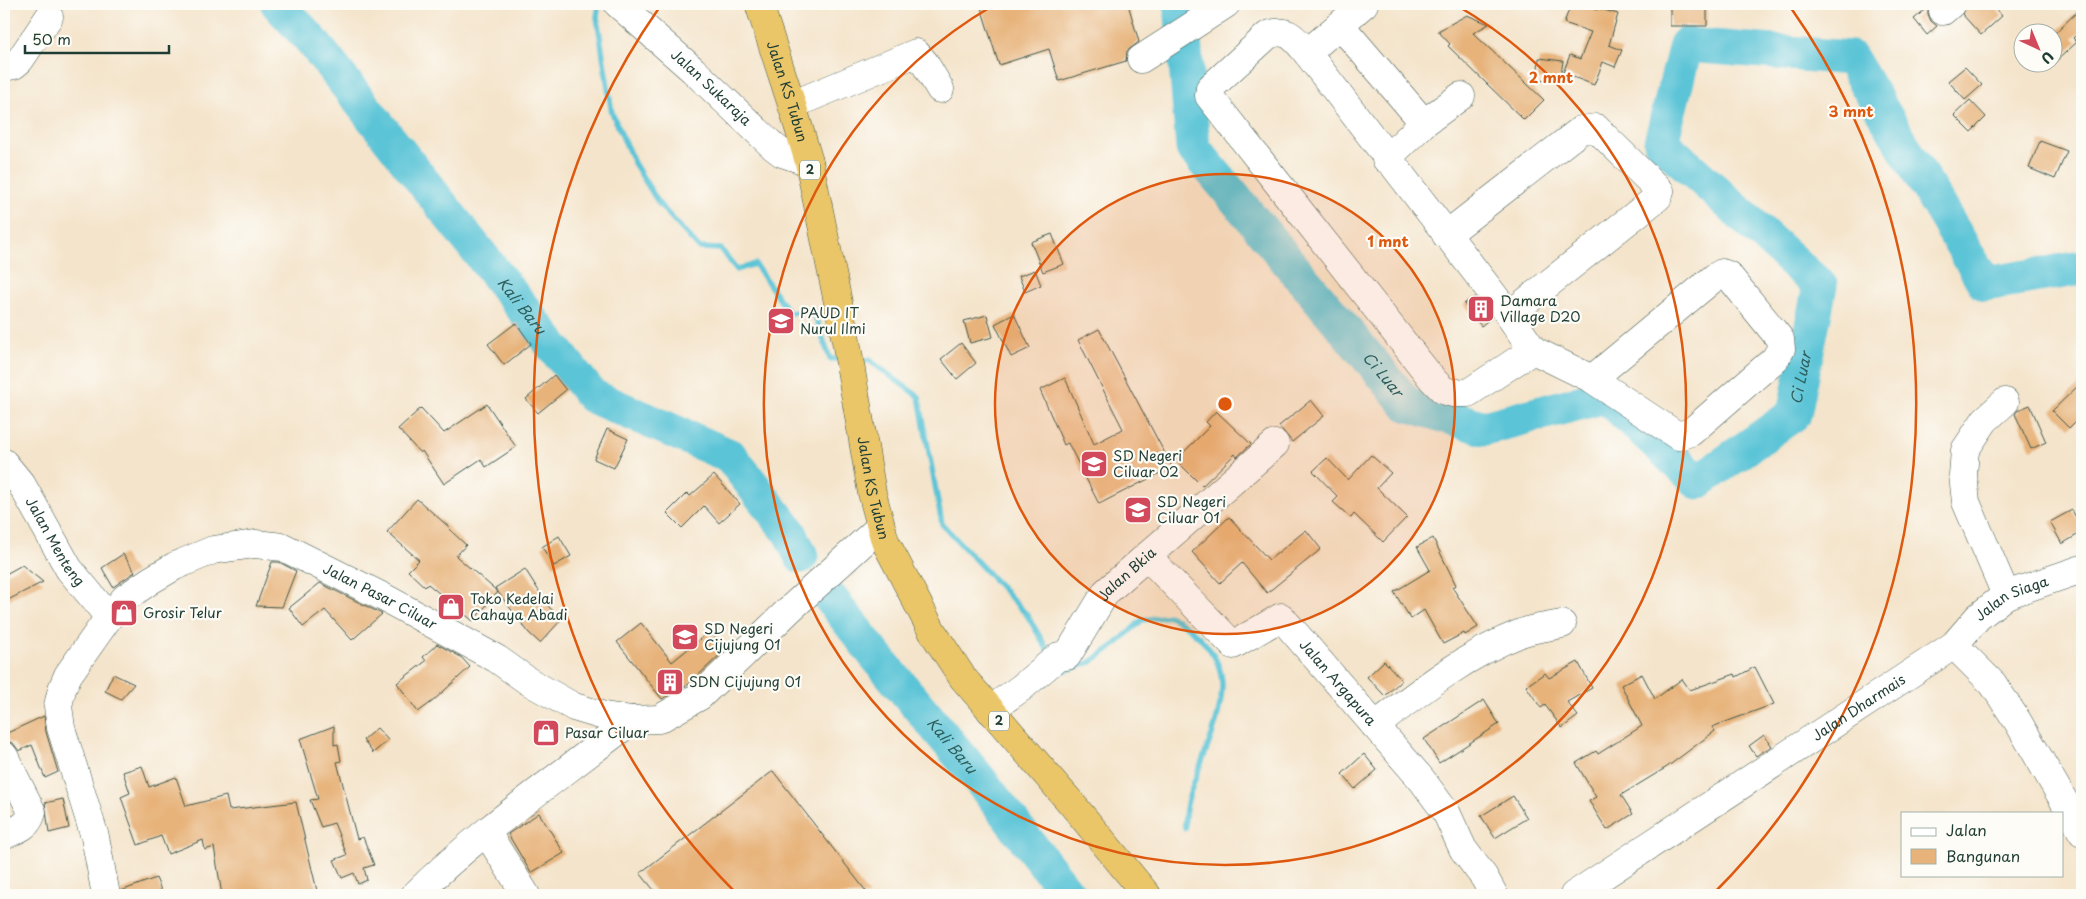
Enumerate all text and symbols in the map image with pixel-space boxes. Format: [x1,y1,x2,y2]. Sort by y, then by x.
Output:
scale bar [25,22,169,54]
north arrow [2014,22,2064,72]
text: 50 m [32,27,71,50]
street label: Jalan KS Tubun [762,38,813,144]
street label: Jalan Sukaraja [666,44,756,130]
text: U [2036,46,2059,69]
text: 2 mnt [1529,65,1573,88]
text: 3 mnt [1828,99,1874,122]
road number: 2 [800,160,820,180]
text: 1 mnt [1367,229,1409,252]
water label: Kali Baru [492,272,553,340]
place label: Damara Village D20 [1500,290,1581,327]
building icon: Damara Village D20 [1466,294,1496,324]
place label: PAUD IT Nurul Ilmi [800,302,866,339]
school or university icon: PAUD IT Nurul Ilmi [766,306,796,336]
water label: Ci Luar [1358,346,1411,403]
water label: Ci Luar [1783,348,1817,406]
centre of rings [1216,395,1234,413]
street label: Jalan KS Tubun [852,435,895,542]
place label: SD Negeri Ciluar 02 [1113,445,1182,482]
school or university icon: SD Negeri Ciluar 02 [1079,449,1109,479]
place label: SD Negeri Ciluar 01 [1157,491,1226,528]
street label: Jalan Menteng [21,493,90,590]
school or university icon: SD Negeri Ciluar 01 [1123,495,1153,525]
street label: Jalan Bkia [1092,542,1161,605]
street label: Jalan Pasar Ciluar [320,558,441,635]
street label: Jalan Siaga [1970,570,2052,626]
place label: Toko Kedelai Cahaya Abadi [470,588,567,625]
shop icon: Toko Kedelai Cahaya Abadi [436,592,466,622]
shop icon: Grosir Telur [109,598,139,628]
place label: Grosir Telur [143,602,222,623]
place label: SD Negeri Cijujung 01 [704,618,781,655]
school or university icon: SD Negeri Cijujung 01 [670,622,700,652]
street label: Jalan Argapura [1295,634,1381,730]
building icon: SDN Cijujung 01 [655,667,685,697]
street label: Jalan Dharmais [1808,669,1909,746]
place label: SDN Cijujung 01 [689,671,801,692]
road number: 2 [989,711,1009,730]
water label: Kali Baru [922,712,984,779]
shop icon: Pasar Ciluar [531,718,561,748]
place label: Pasar Ciluar [565,722,649,743]
legend [1901,812,2064,876]
text: Jalan [1946,818,1987,841]
text: Bangunan [1946,844,2020,867]

